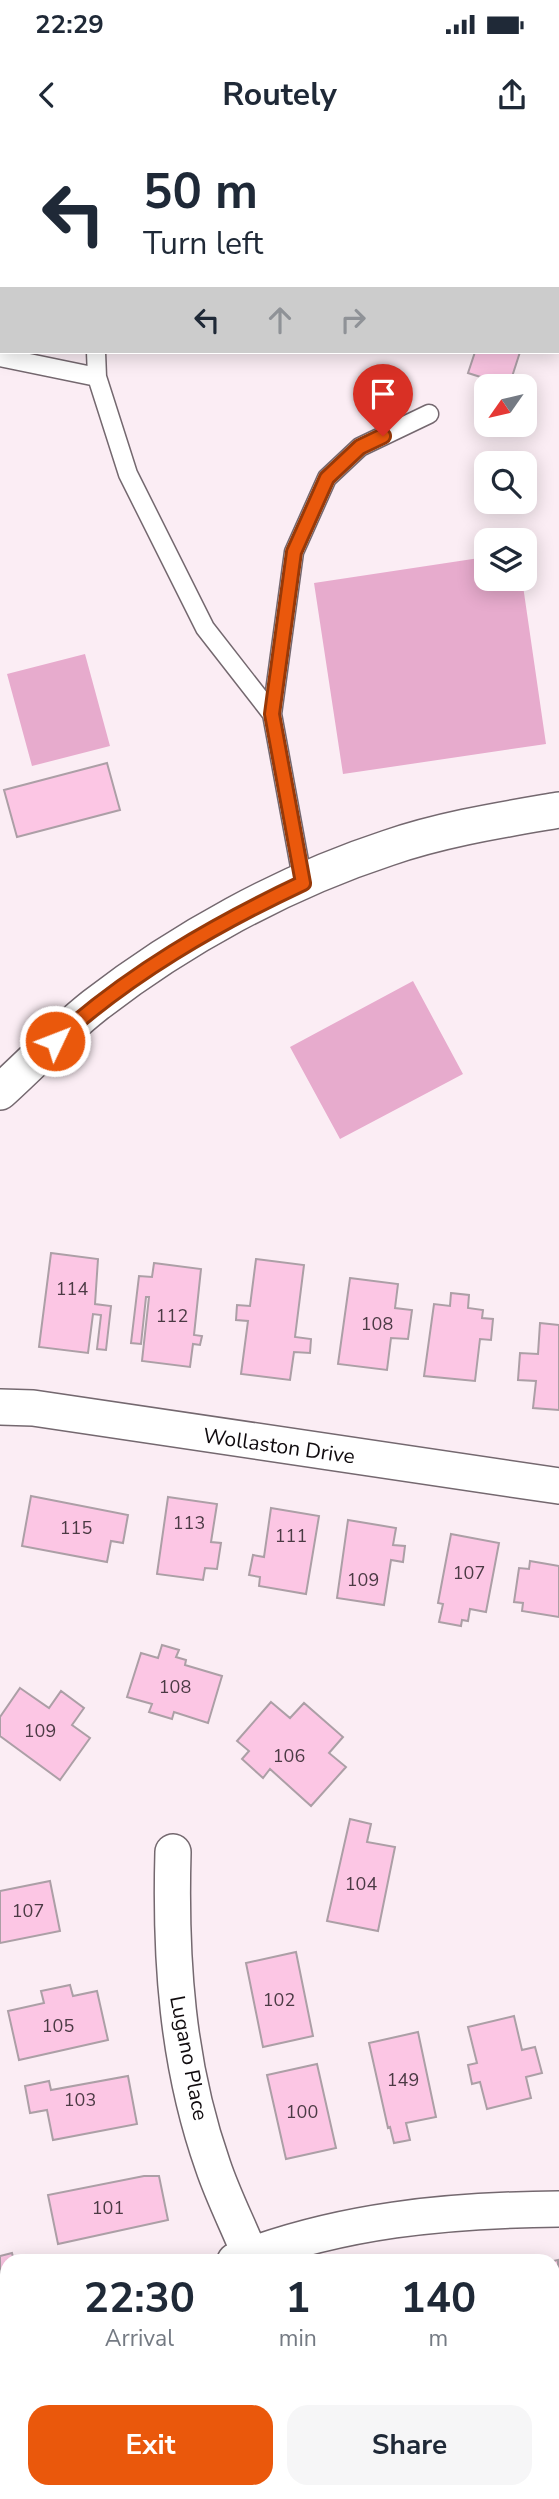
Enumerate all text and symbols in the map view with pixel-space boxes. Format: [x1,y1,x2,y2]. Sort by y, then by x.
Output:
text: 22:29 [35,7,104,42]
text: Routely [222,73,337,116]
icon: back [28,76,66,114]
icon: share [493,76,531,114]
text: 50 m [143,158,258,225]
icon: left [28,168,119,259]
text: Turn left [143,222,263,265]
icon: left [188,301,226,339]
icon: ahead [261,301,299,339]
icon: right [334,301,372,339]
pin [353,364,413,436]
north arrow [474,374,537,438]
map controls [474,374,537,591]
icon: arrive [364,375,402,413]
button: search [474,451,537,514]
button: layers [474,528,537,591]
position arrow [18,1004,92,1078]
house number: 114 [56,1277,88,1301]
house number: 112 [156,1304,188,1328]
house number: 108 [361,1312,393,1336]
street label: Wollaston Drive [201,1421,357,1471]
house number: 113 [173,1511,205,1535]
house number: 115 [60,1516,92,1540]
house number: 111 [275,1524,307,1548]
house number: 107 [453,1561,485,1585]
house number: 109 [347,1568,379,1592]
house number: 108 [159,1675,191,1699]
house number: 109 [24,1719,56,1743]
house number: 106 [273,1744,305,1768]
house number: 104 [345,1872,377,1896]
house number: 107 [12,1899,44,1923]
house number: 102 [263,1988,295,2012]
street label: Lugano Place [163,1993,215,2123]
house number: 105 [42,2014,74,2038]
house number: 149 [387,2068,419,2092]
house number: 103 [64,2088,96,2112]
house number: 100 [286,2100,318,2124]
house number: 101 [92,2196,124,2220]
text: 22:30 [84,2270,195,2327]
text: 1 [285,2270,310,2327]
text: 140 [401,2270,476,2327]
text: Arrival [105,2323,174,2354]
text: min [279,2323,317,2354]
text: m [429,2323,448,2354]
button: Exit [28,2405,273,2485]
button: Share [287,2405,532,2485]

